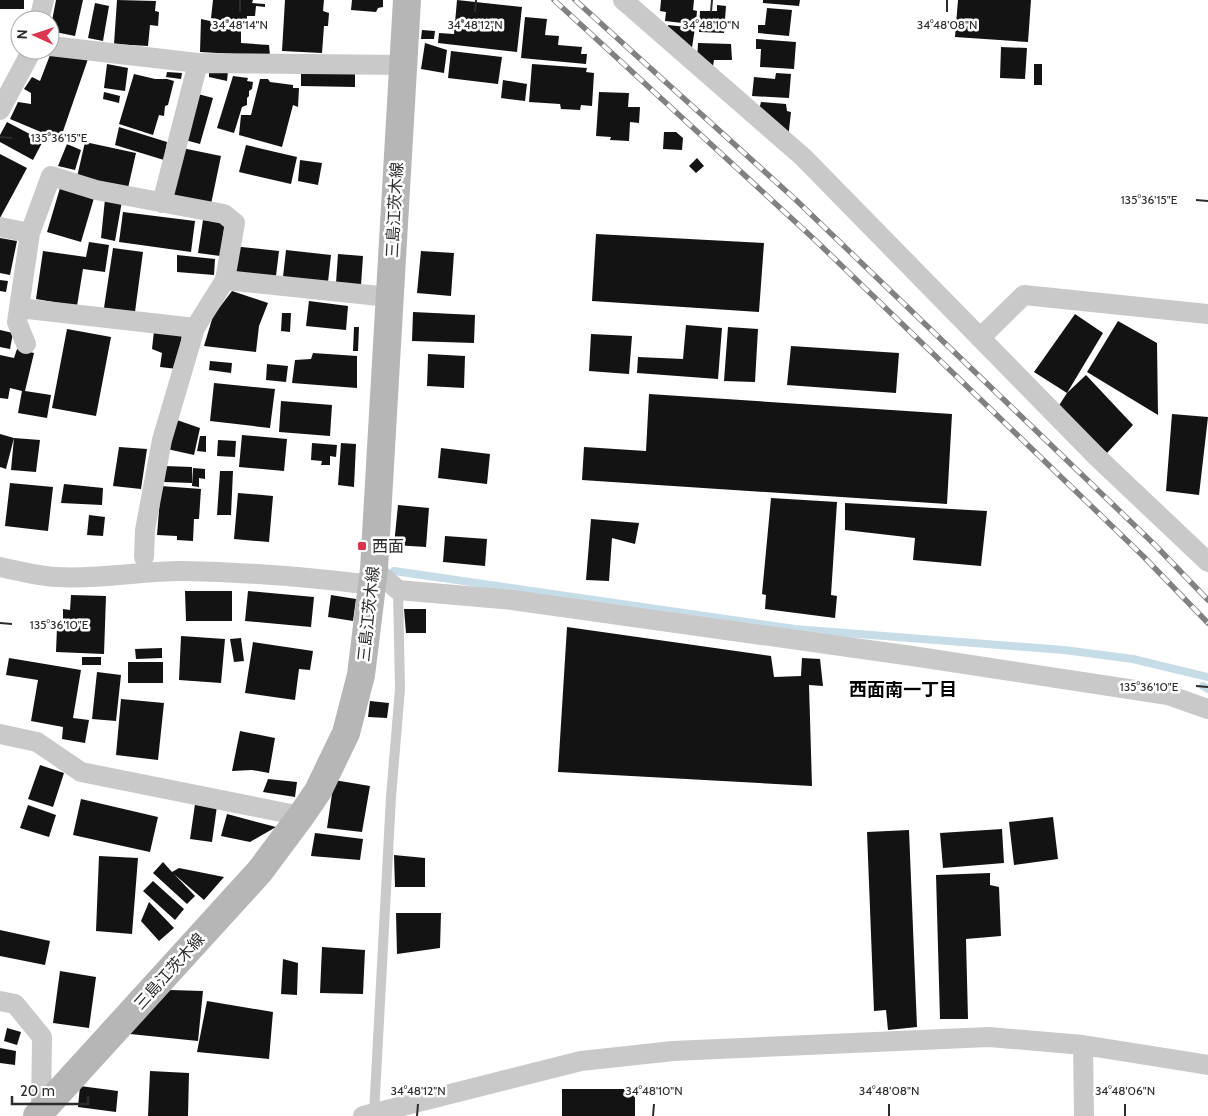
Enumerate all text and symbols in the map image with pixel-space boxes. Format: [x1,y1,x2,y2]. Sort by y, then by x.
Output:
north arrow [10,10,60,60]
text: 34°48'14"N [212,17,268,32]
text: 34°48'12"N [447,17,503,32]
text: 34°48'10"N [682,17,740,32]
text: 34°48'08"N [917,17,977,32]
text: N [13,29,31,40]
text: 135°36'15"E [31,130,88,145]
street label: 三島江茨木線 [382,162,406,258]
text: 135°36'15"E [1121,192,1178,207]
place label: 西面 [372,537,404,556]
marker: 西面 [356,540,368,552]
street label: 三島江茨木線 [354,565,383,663]
text: 135°36'10"E [30,617,89,632]
district label: 西面南一丁目 [849,679,957,701]
text: 135°36'10"E [1120,679,1179,694]
street label: 三島江茨木線 [130,929,209,1013]
scale bar [12,1074,89,1106]
text: 20 m [20,1082,55,1100]
text: 34°48'12"N [390,1083,446,1098]
text: 34°48'10"N [625,1083,683,1098]
text: 34°48'08"N [859,1083,919,1098]
text: 34°48'06"N [1095,1083,1155,1098]

